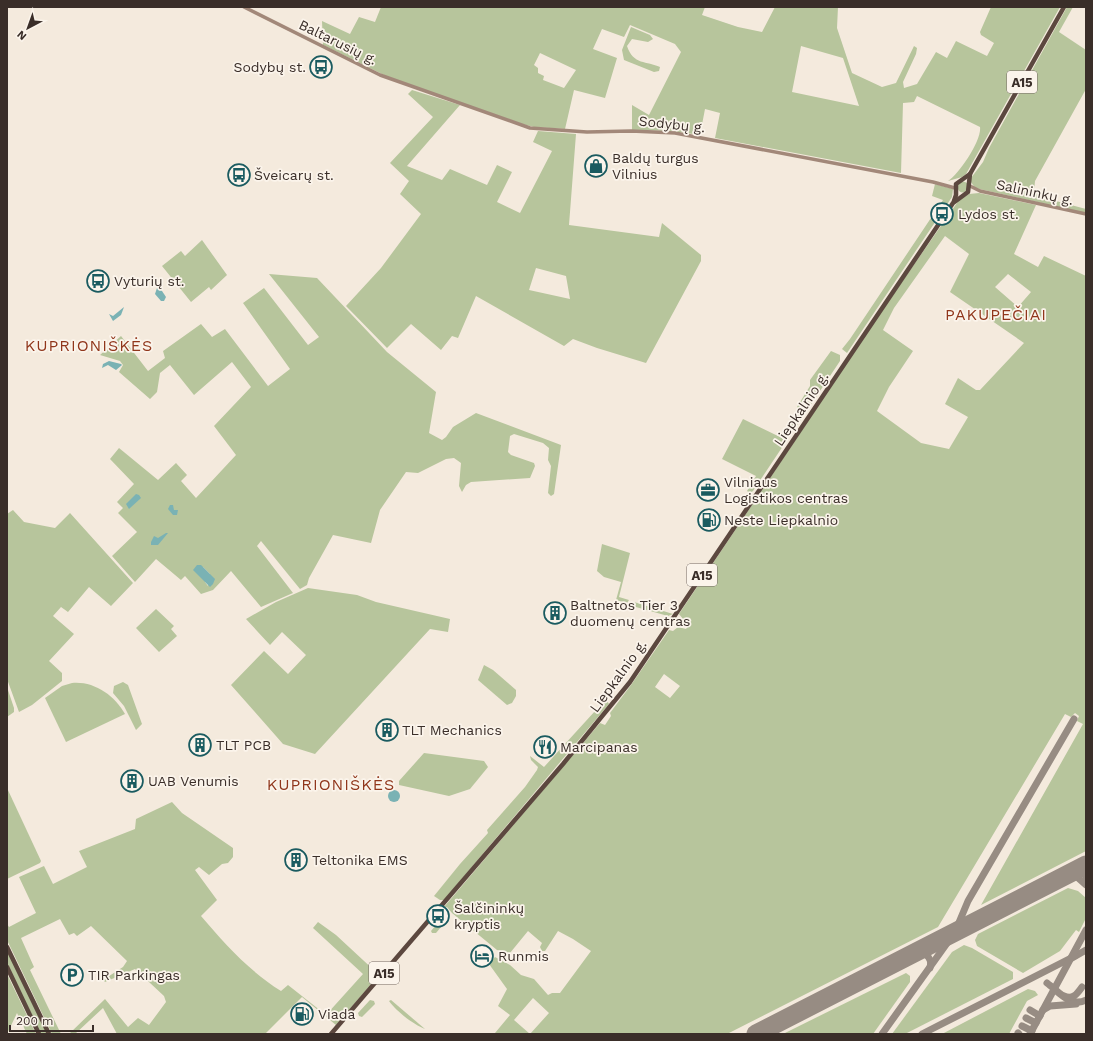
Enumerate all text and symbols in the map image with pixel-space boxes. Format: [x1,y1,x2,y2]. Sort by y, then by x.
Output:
north arrow [8,8,48,48]
street label: Baltarusių g. [296,16,380,68]
text: N [14,28,29,43]
bus stop icon: Sodybų st. [308,54,334,80]
place label: Sodybų st. [233,59,306,75]
road number: A15 [1007,71,1037,93]
street label: Sodybų g. [638,113,706,135]
place label: Baldų turgus Vilnius [612,150,699,182]
shop icon: Baldų turgus Vilnius [583,153,609,179]
bus stop icon: Šveicarų st. [226,162,252,188]
place label: Šveicarų st. [254,167,334,183]
street label: Salininkų g. [995,176,1075,208]
bus stop icon: Lydos st. [929,201,955,227]
place label: Lydos st. [958,206,1019,222]
bus stop icon: Vyturių st. [85,268,111,294]
place label: Vyturių st. [114,273,185,289]
district label: PAKUPEČIAI [945,305,1047,324]
district label: KUPRIONIŠKĖS [25,336,153,355]
street label: Liepkalnio g. [770,369,832,449]
place label: Vilniaus Logistikos centras [724,474,848,506]
office icon: Vilniaus Logistikos centras [695,477,721,503]
fuel station icon: Neste Liepkalnio [696,507,722,533]
place label: Neste Liepkalnio [724,512,838,528]
road number: A15 [687,564,717,586]
place label: Baltnetos Tier 3 duomenų centras [570,597,690,629]
building icon: Baltnetos Tier 3 duomenų centras [542,600,568,626]
street label: Liepkalnio g. [586,637,650,715]
building icon: TLT Mechanics [374,717,400,743]
place label: TLT Mechanics [402,722,502,738]
building icon: TLT PCB [187,732,213,758]
restaurant icon: Marcipanas [532,734,558,760]
place label: TLT PCB [216,737,271,753]
place label: Marcipanas [560,739,638,755]
building icon: UAB Venumis [119,768,145,794]
place label: UAB Venumis [148,773,239,789]
district label: KUPRIONIŠKĖS [267,775,395,794]
building icon: Teltonika EMS [283,847,309,873]
place label: Teltonika EMS [312,852,408,868]
place label: Šalčininkų kryptis [454,900,524,932]
bus stop icon: Šalčininkų kryptis [425,903,451,929]
hotel icon: Runmis [469,943,495,969]
place label: Runmis [498,948,549,964]
parking icon: TIR Parkingas [59,962,85,988]
road number: A15 [369,962,399,984]
place label: TIR Parkingas [88,967,180,983]
fuel station icon: Viada [289,1001,315,1027]
place label: Viada [318,1006,355,1022]
scale bar [10,1007,93,1033]
text: 200 m [16,1014,53,1028]

